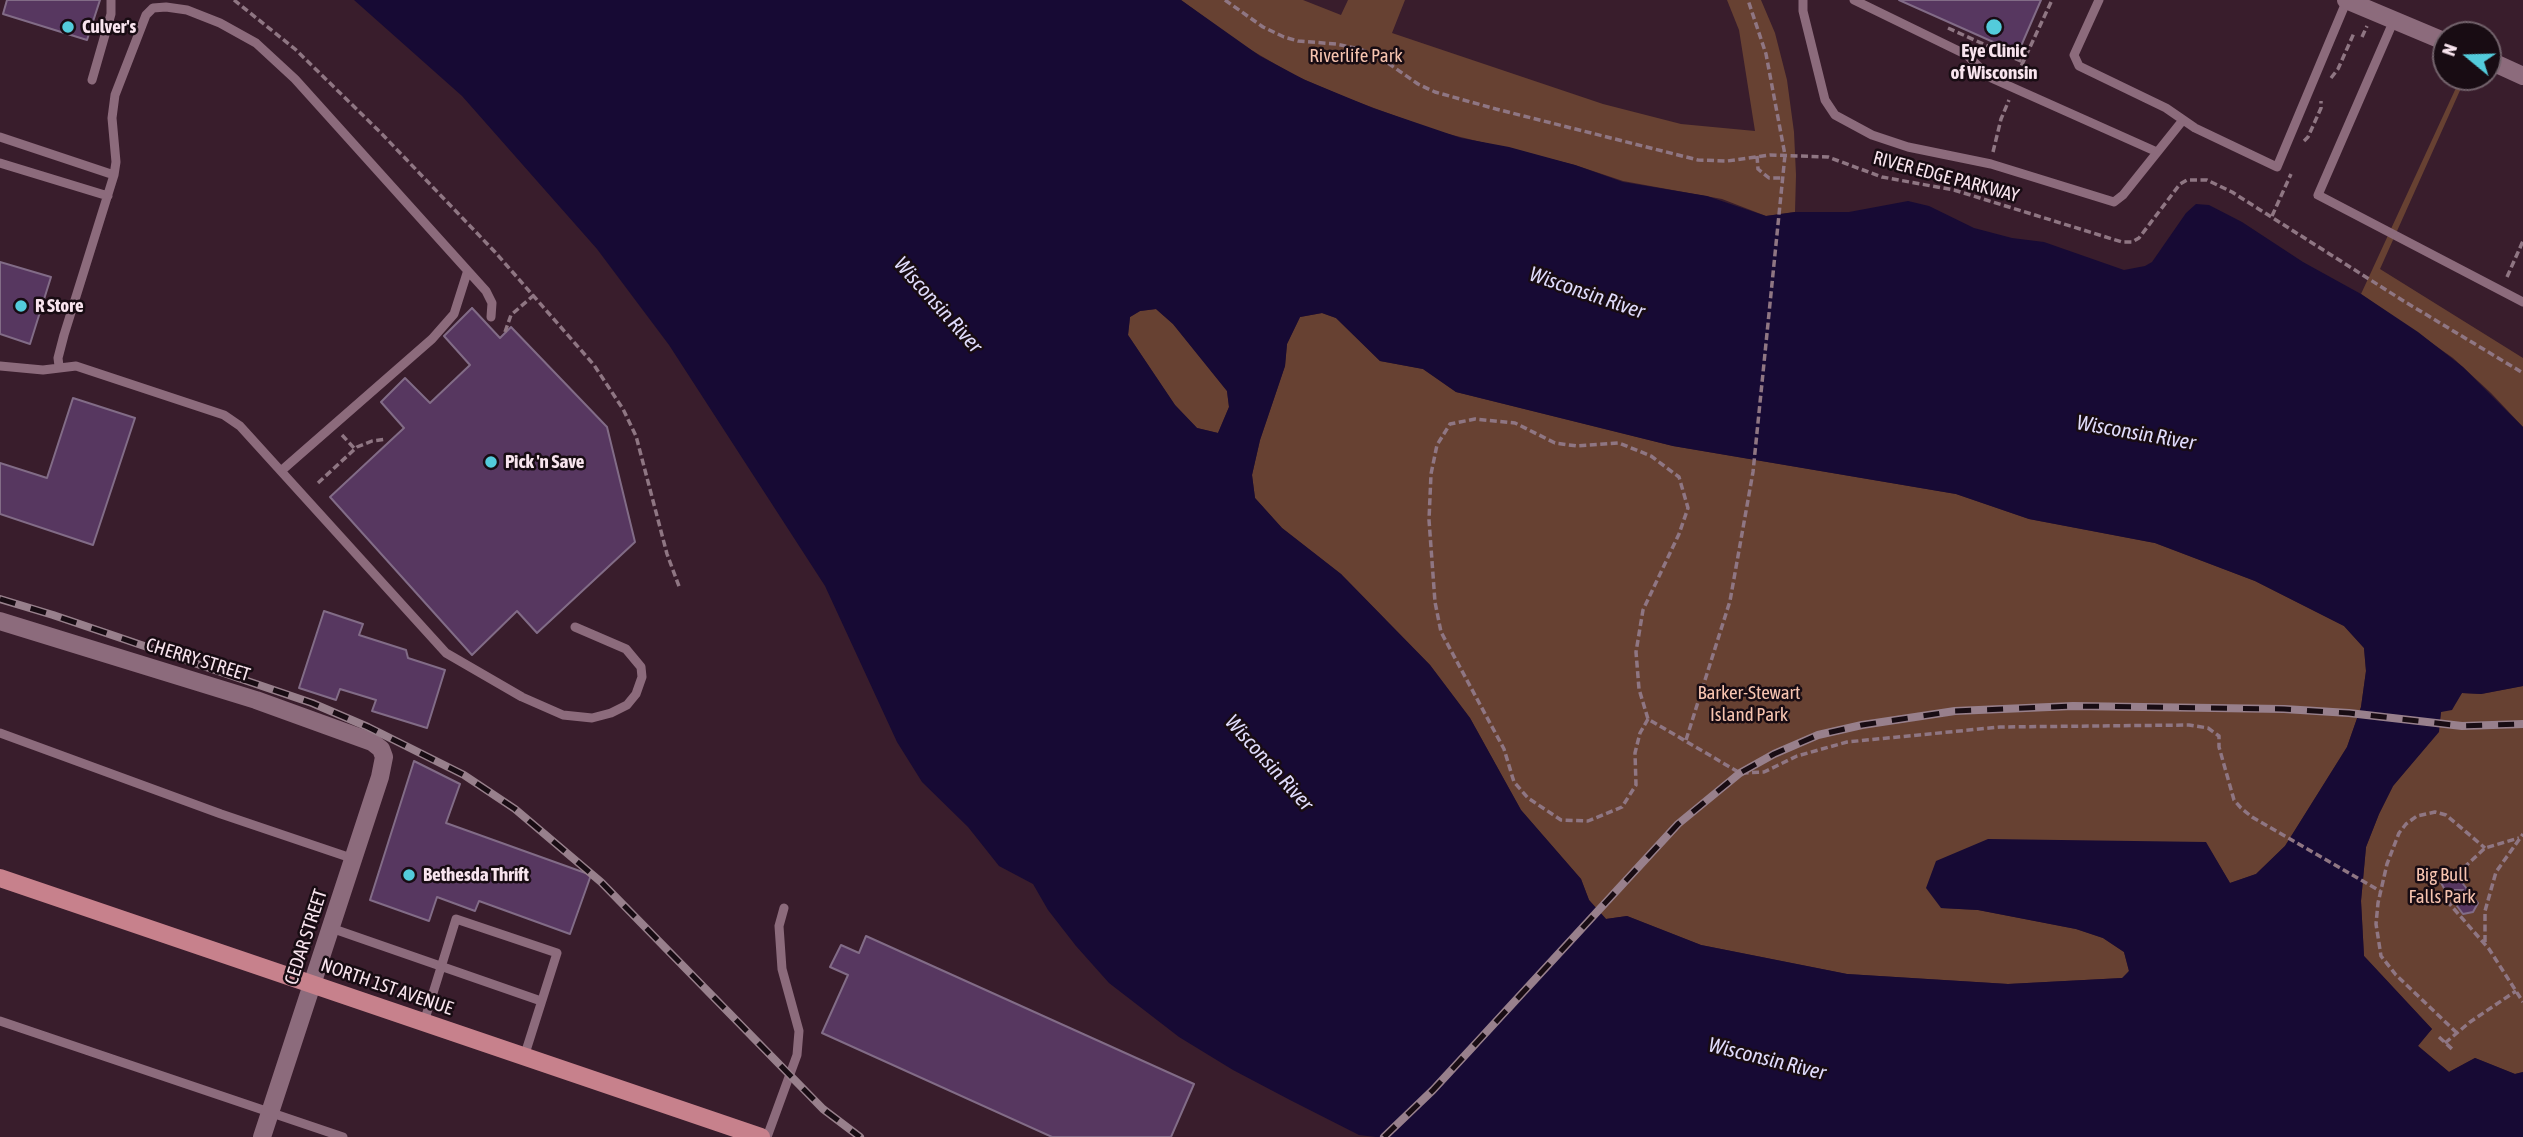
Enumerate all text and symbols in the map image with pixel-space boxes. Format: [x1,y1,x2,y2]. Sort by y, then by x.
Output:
place label: Culver's [82,16,136,38]
marker: Eye Clinic of Wisconsin [1984,17,2004,37]
marker: Culver's [60,19,76,35]
north arrow [2432,21,2502,91]
place label: Eye Clinic of Wisconsin [1950,40,2038,84]
text: N [2437,41,2461,59]
park label: Riverlife Park [1309,45,1403,67]
street label: RIVER EDGE PARKWAY [1870,147,2022,207]
water label: Wisconsin River [888,252,988,358]
water label: Wisconsin River [1526,262,1648,324]
place label: R Store [35,295,84,317]
marker: R Store [13,298,29,314]
water label: Wisconsin River [2075,410,2197,456]
place label: Pick 'n Save [505,451,584,473]
marker: Pick 'n Save [483,454,499,470]
street label: CHERRY STREET [143,633,253,687]
park label: Barker-Stewart Island Park [1698,682,1800,726]
water label: Wisconsin River [1219,710,1319,816]
place label: Bethesda Thrift [423,864,529,886]
park label: Big Bull Falls Park [2408,864,2476,908]
marker: Bethesda Thrift [401,867,417,883]
street label: CEDAR STREET [280,886,332,988]
street label: NORTH 1ST AVENUE [318,954,456,1020]
water label: Wisconsin River [1706,1032,1828,1086]

